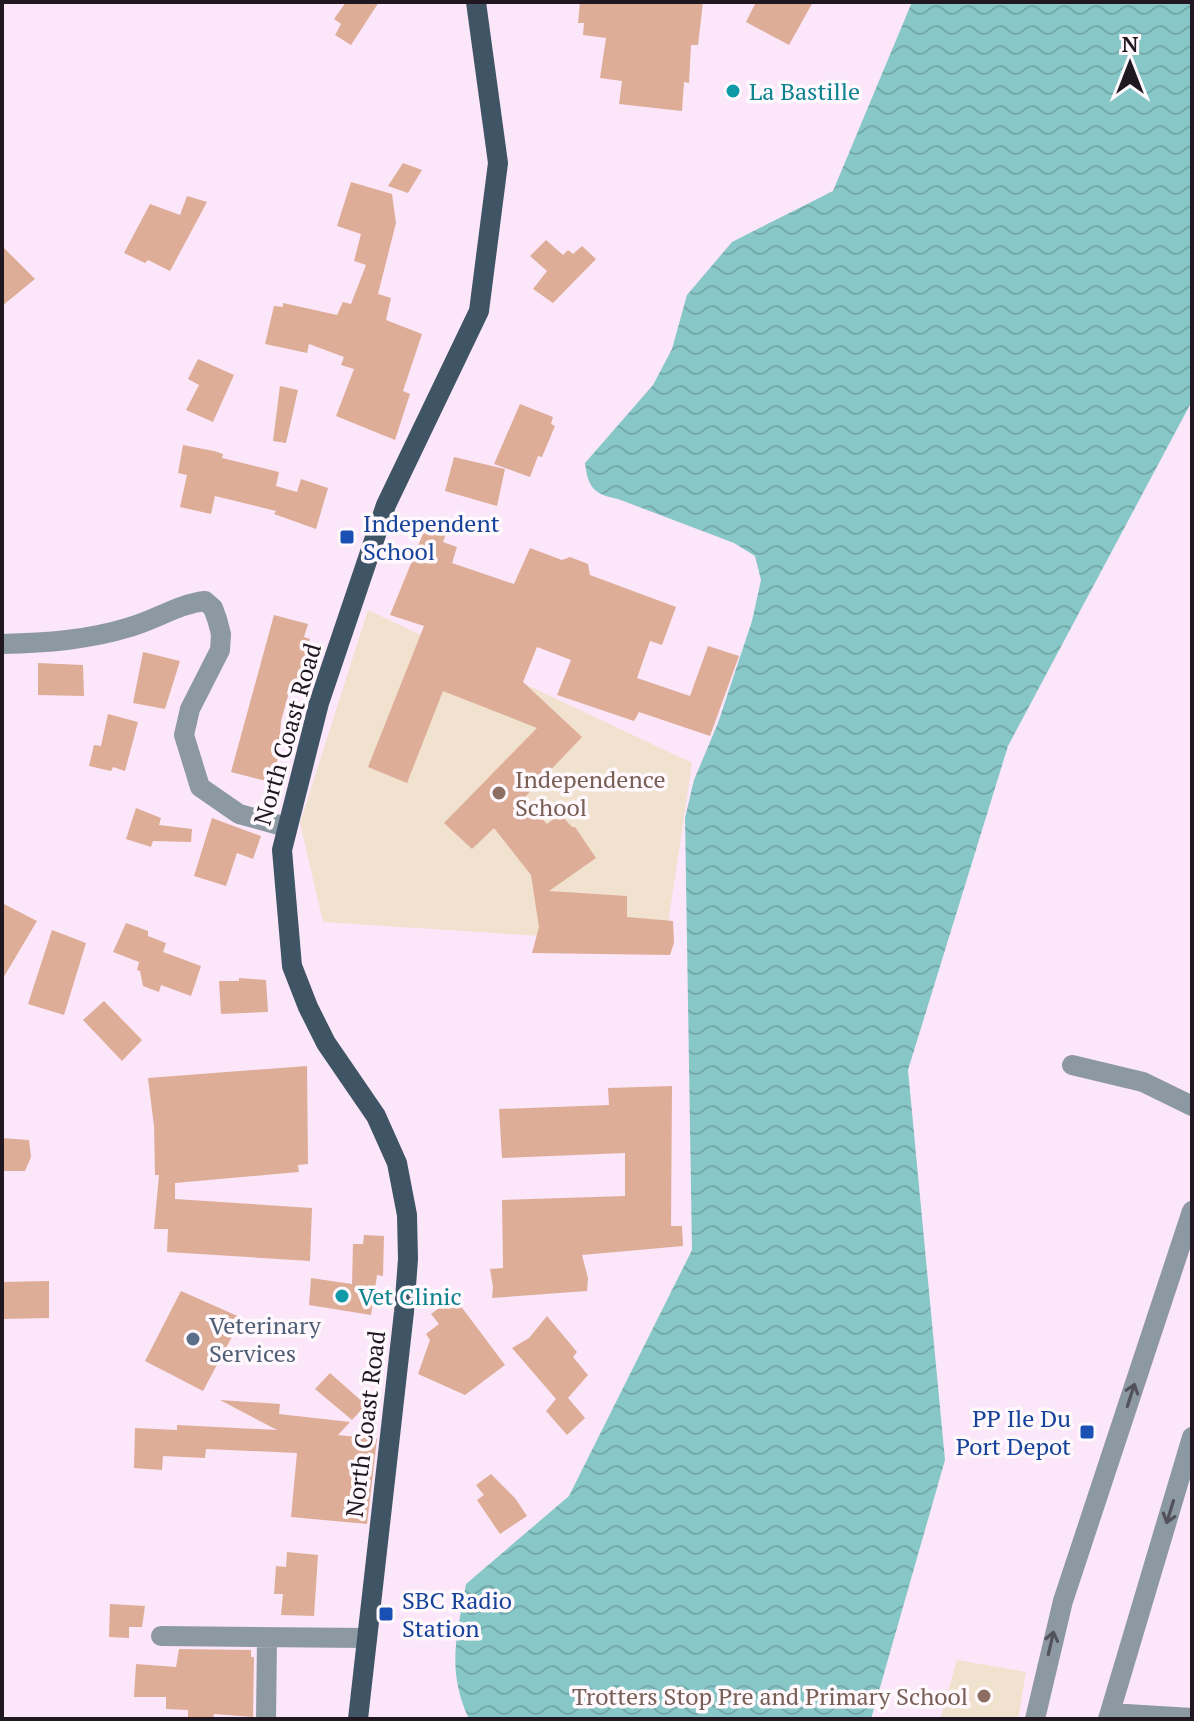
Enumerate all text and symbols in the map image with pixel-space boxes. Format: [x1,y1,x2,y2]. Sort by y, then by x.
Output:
north arrow [1090,24,1170,104]
text: N [1122,29,1139,58]
place label: La Bastille [749,75,860,107]
marker: La Bastille [724,82,742,100]
place label: Independent School [363,507,500,567]
marker: Independent School [338,528,356,546]
street label: North Coast Road [246,639,328,829]
place label: Independence School [515,763,665,823]
marker: Independence School [490,784,508,802]
place label: Vet Clinic [358,1280,462,1312]
marker: Vet Clinic [333,1287,351,1305]
place label: Veterinary Services [209,1309,322,1369]
street label: North Coast Road [338,1329,392,1519]
marker: Veterinary Services [184,1330,202,1348]
one-way arrow [1124,1383,1139,1408]
place label: PP Ile Du Port Depot [956,1402,1071,1462]
marker: PP Ile Du Port Depot [1078,1423,1096,1441]
one-way arrow [1162,1499,1176,1524]
place label: SBC Radio Station [402,1584,512,1644]
marker: SBC Radio Station [377,1605,395,1623]
one-way arrow [1045,1630,1060,1656]
place label: Trotters Stop Pre and Primary School [572,1680,968,1712]
marker: Trotters Stop Pre and Primary School [975,1687,993,1705]

